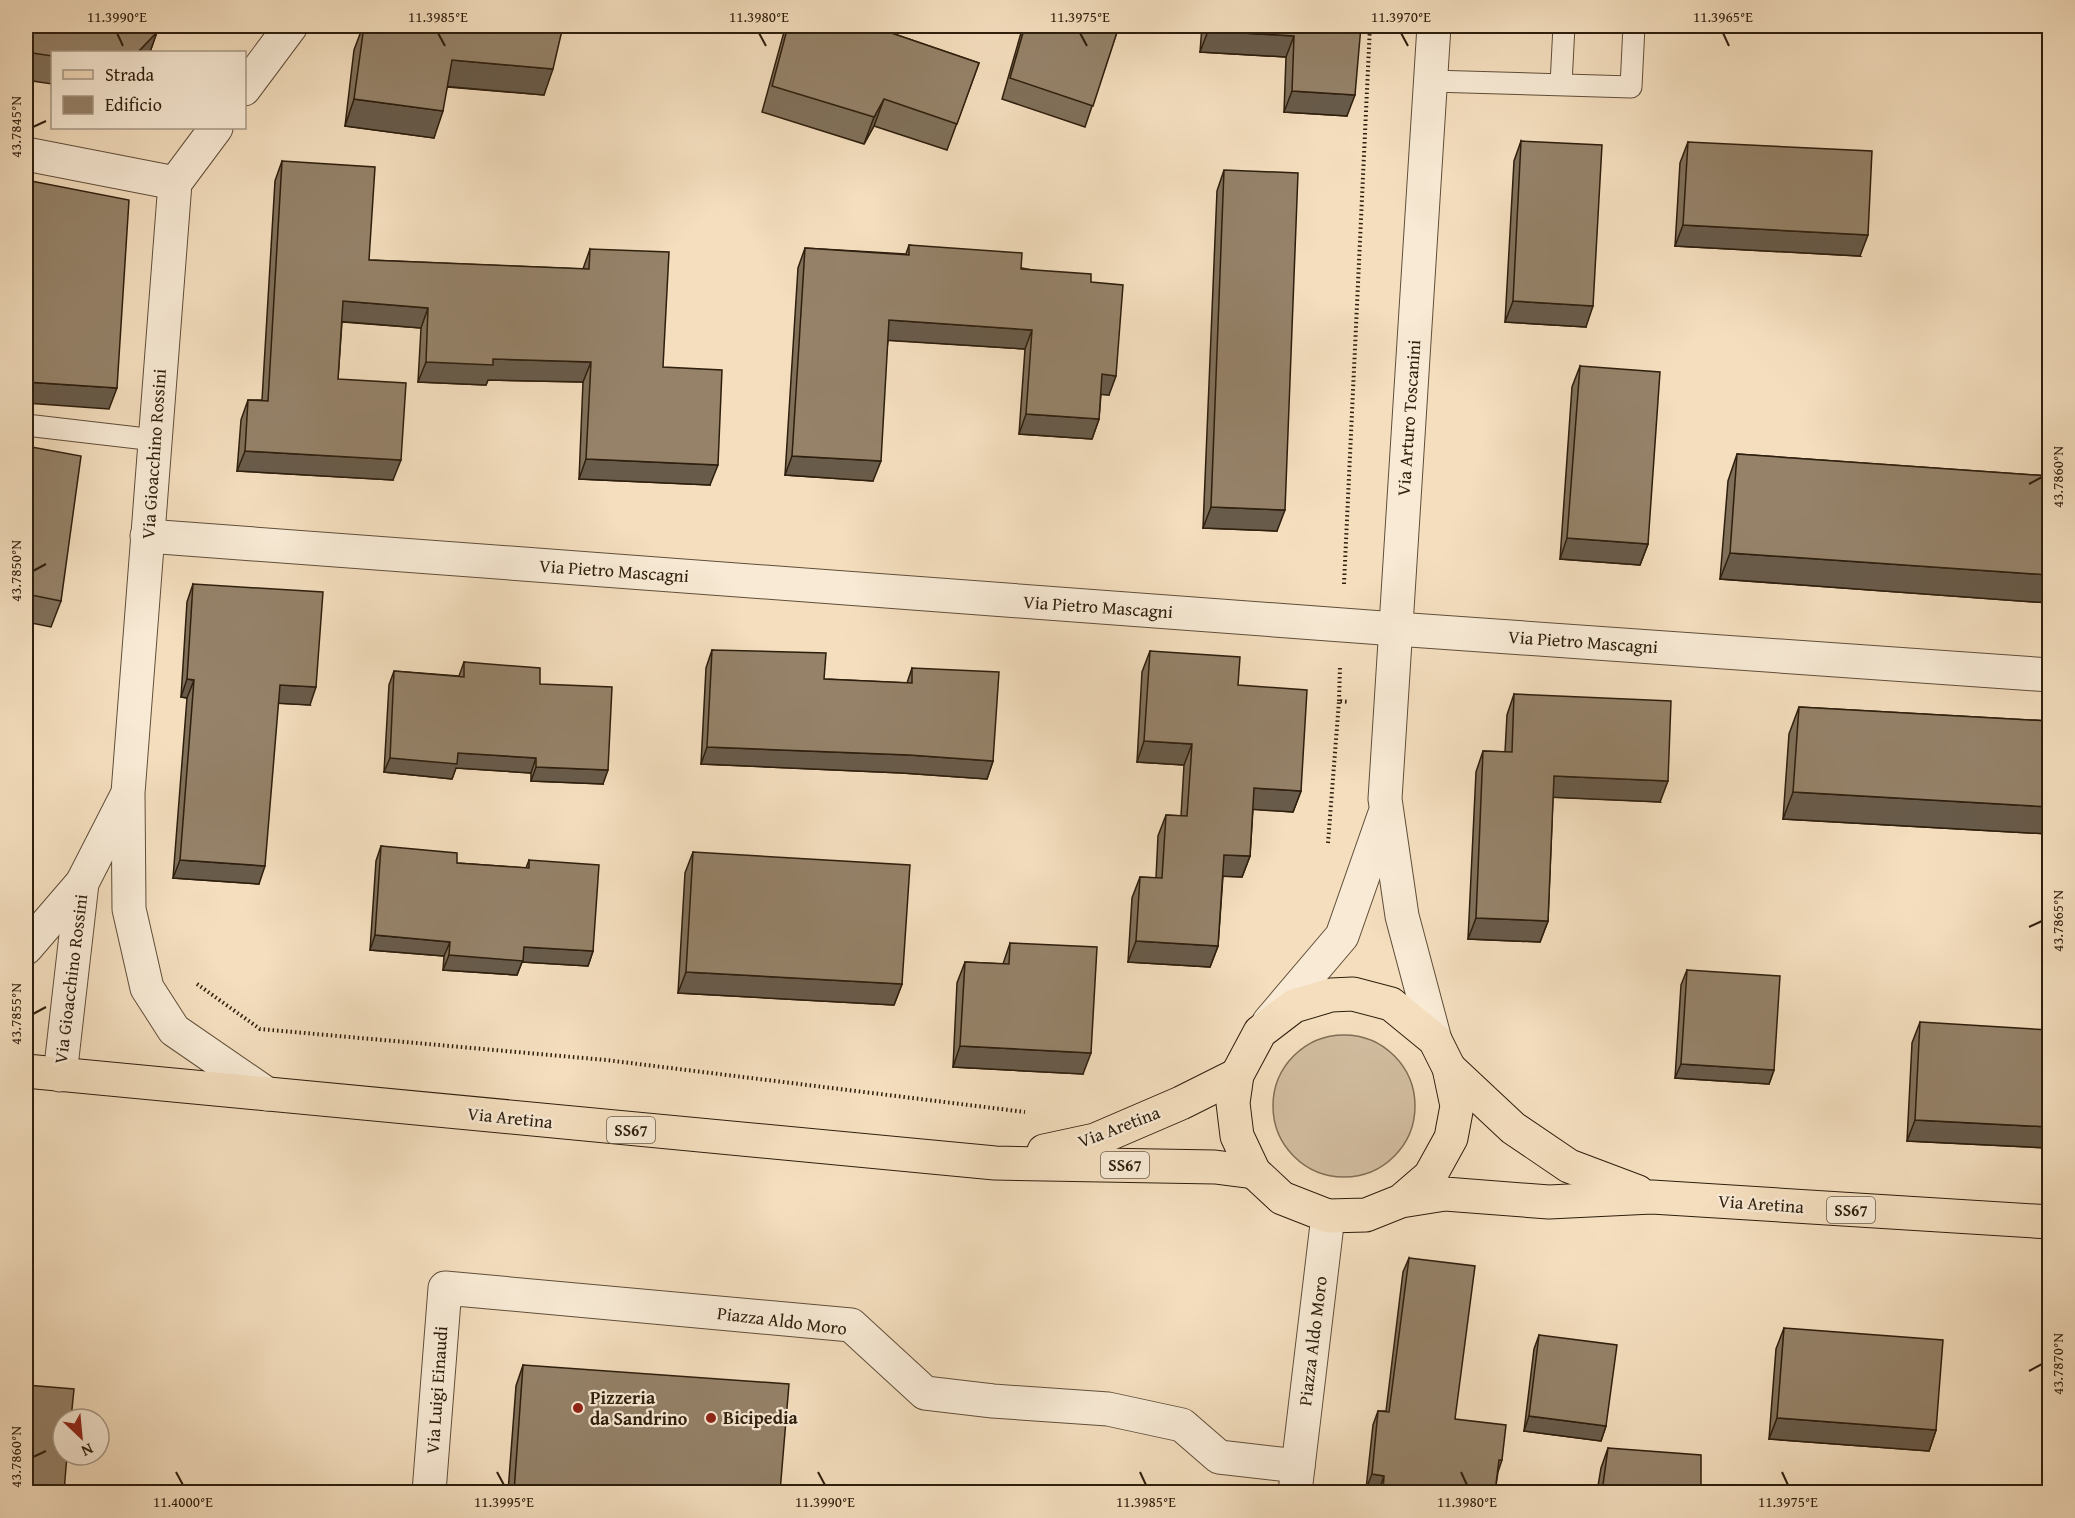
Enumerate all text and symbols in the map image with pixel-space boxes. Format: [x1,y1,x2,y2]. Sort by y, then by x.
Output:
text: 11.3990°E [87,6,147,27]
text: 11.3985°E [408,6,468,27]
text: 11.3980°E [729,6,789,27]
text: 11.3975°E [1050,6,1110,27]
text: 11.3970°E [1371,6,1431,27]
text: 11.3965°E [1693,6,1753,27]
legend [51,51,246,129]
text: Strada [105,61,155,88]
text: Edificio [105,91,162,118]
text: 43.7845°N [5,96,26,158]
street label: Via Arturo Toscanini [1390,339,1427,497]
street label: Via Gioacchino Rossini [134,368,173,540]
text: 43.7860°N [2047,446,2068,508]
text: 43.7850°N [5,540,26,602]
street label: Via Pietro Mascagni [538,552,690,589]
street label: Via Pietro Mascagni [1022,588,1174,625]
street label: Via Pietro Mascagni [1507,623,1659,660]
text: 43.7865°N [2047,890,2068,952]
street label: Via Gioacchino Rossini [47,893,94,1065]
text: 43.7855°N [5,983,26,1045]
street label: Via Aretina [1074,1098,1164,1155]
street label: Via Aretina [466,1100,555,1135]
road number: SS67 [607,1117,655,1143]
road number: SS67 [1101,1152,1149,1178]
street label: Via Aretina [1717,1187,1805,1220]
road number: SS67 [1827,1197,1875,1223]
street label: Piazza Aldo Moro [1291,1275,1334,1407]
street label: Piazza Aldo Moro [716,1299,848,1342]
street label: Via Luigi Einaudi [419,1325,454,1455]
text: 43.7870°N [2047,1333,2068,1395]
place label: Pizzeria da Sandrino [590,1384,688,1432]
marker: Pizzeria da Sandrino [571,1401,585,1415]
place label: Bicipedia [723,1404,799,1431]
north arrow [51,1407,111,1467]
marker: Bicipedia [704,1411,718,1425]
text: 43.7860°N [5,1426,26,1488]
text: N [77,1437,98,1464]
text: 11.4000°E [153,1491,213,1512]
text: 11.3995°E [474,1491,534,1512]
text: 11.3990°E [795,1491,855,1512]
text: 11.3985°E [1116,1491,1176,1512]
text: 11.3980°E [1437,1491,1497,1512]
text: 11.3975°E [1758,1491,1818,1512]

